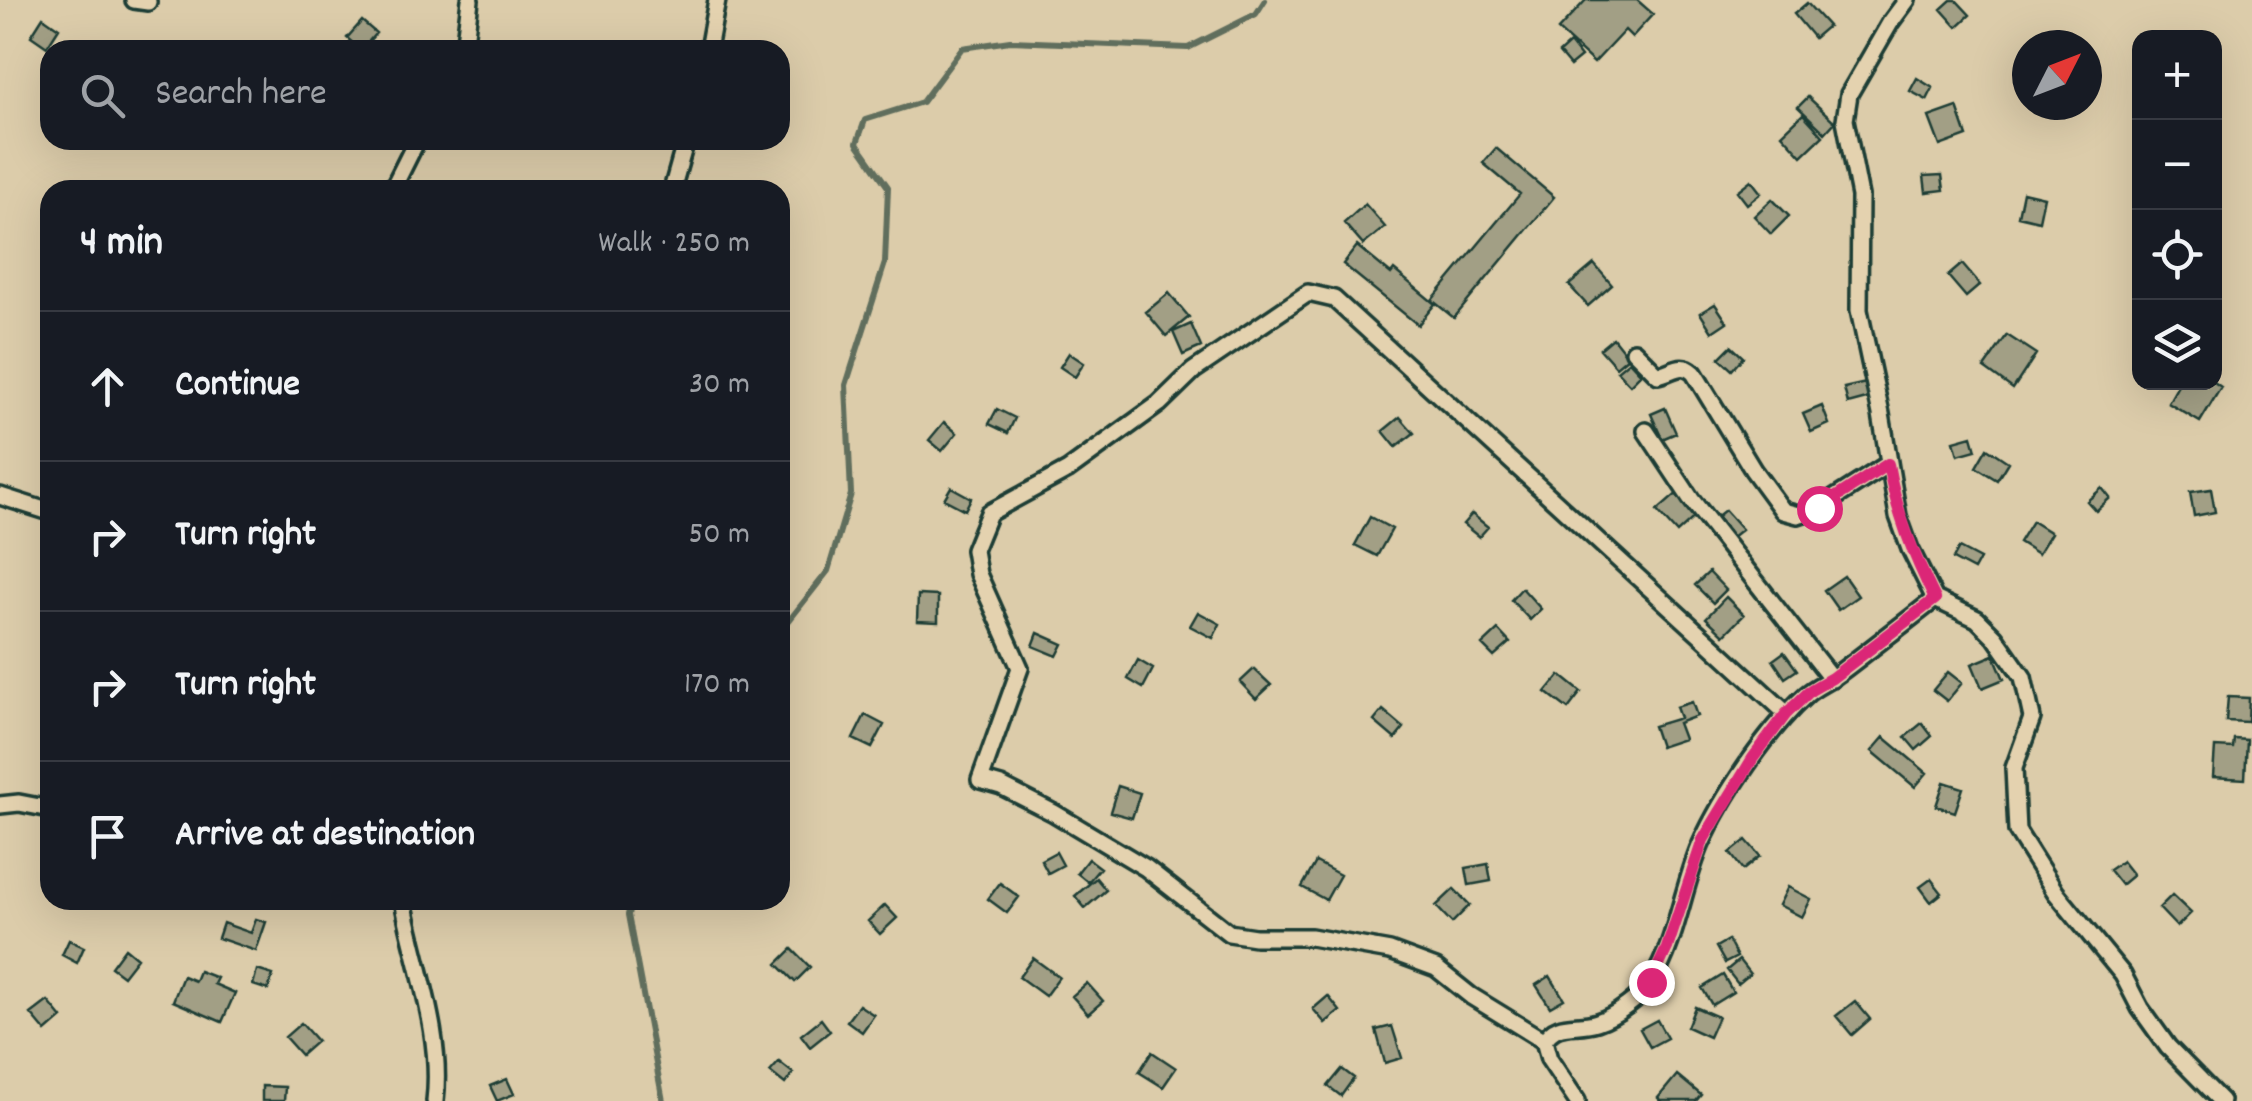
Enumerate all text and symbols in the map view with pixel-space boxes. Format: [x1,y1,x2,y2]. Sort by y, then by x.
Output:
north arrow [2012,30,2102,120]
map controls [2132,30,2222,390]
button: + [2132,30,2222,120]
search box [40,40,790,150]
icon: search [75,68,130,123]
text: Search here [155,68,327,123]
button: − [2132,120,2222,210]
button: locate [2132,210,2222,300]
text: 4 min [80,215,163,275]
text: Walk · 250 m [598,222,750,268]
button: layers [2132,300,2222,390]
icon: ahead [80,359,135,414]
text: Continue [175,359,300,414]
text: 30 m [689,363,750,409]
route start [1797,486,1843,532]
icon: right [80,509,135,564]
text: Turn right [175,509,316,564]
text: 50 m [688,513,750,559]
icon: right [80,659,135,714]
text: Turn right [175,659,316,714]
text: 170 m [684,663,750,709]
icon: arrive [80,809,135,864]
text: Arrive at destination [175,809,475,864]
route end [1629,960,1675,1006]

